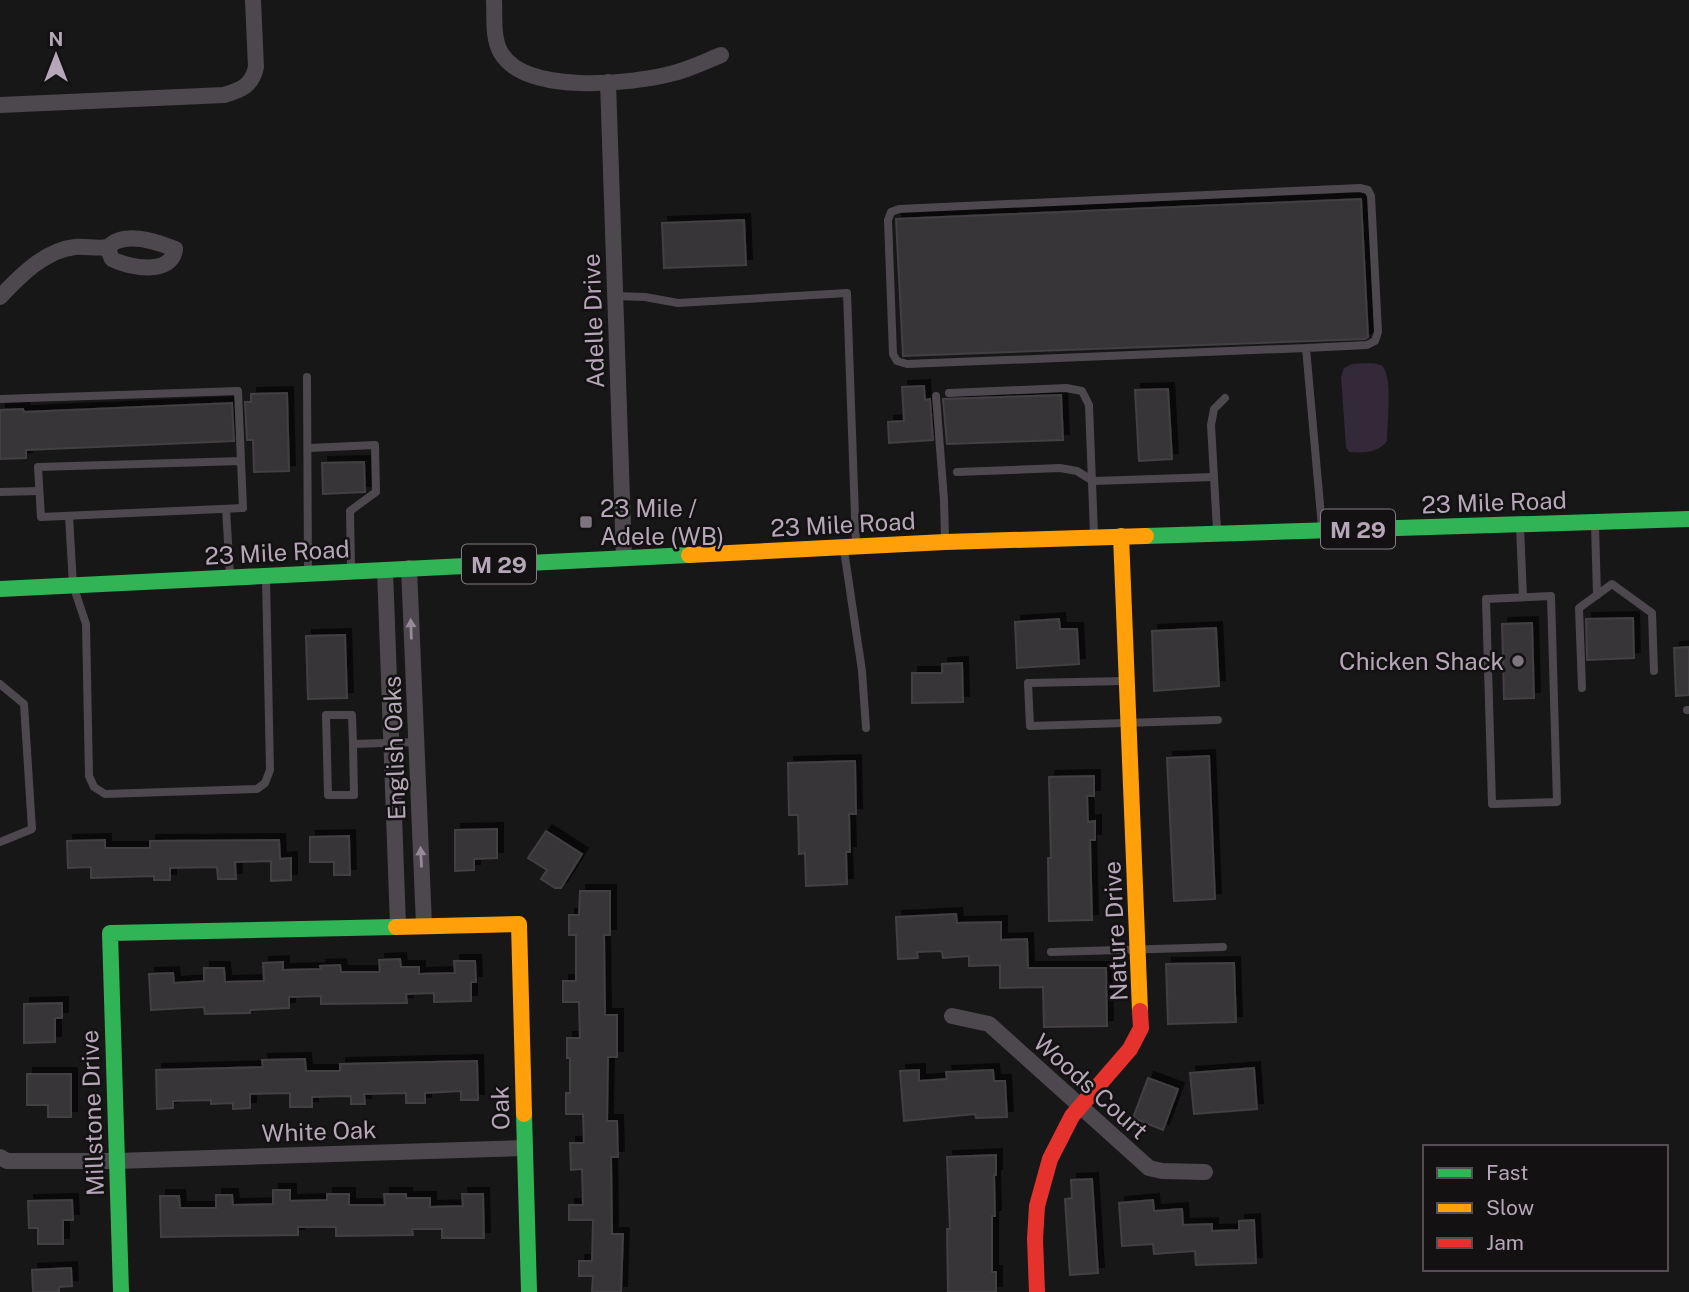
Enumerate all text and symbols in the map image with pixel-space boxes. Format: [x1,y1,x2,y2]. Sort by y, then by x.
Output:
north arrow [21,21,91,91]
text: N [49,28,63,50]
street label: Adelle Drive [577,253,609,389]
street label: 23 Mile Road [1421,485,1567,519]
place label: 23 Mile / Adele (WB) [600,494,724,550]
street label: 23 Mile Road [770,506,916,542]
road number: M 29 [1321,509,1395,548]
marker: 23 Mile / Adele (WB) [578,514,594,530]
street label: 23 Mile Road [204,534,350,570]
road number: M 29 [462,544,536,584]
one-way arrow [406,618,417,640]
place label: Chicken Shack [1339,647,1504,675]
marker: Chicken Shack [1510,653,1526,669]
street label: English Oaks [377,675,411,821]
one-way arrow [416,845,427,867]
street label: Nature Drive [1097,860,1133,1002]
street label: Woods Court [1028,1028,1154,1144]
street label: Millstone Drive [75,1029,109,1197]
street label: Oak [486,1086,514,1130]
street label: White Oak [261,1115,377,1147]
legend [1423,1145,1668,1271]
text: Fast [1486,1160,1528,1185]
text: Slow [1486,1195,1534,1220]
text: Jam [1486,1230,1524,1255]

